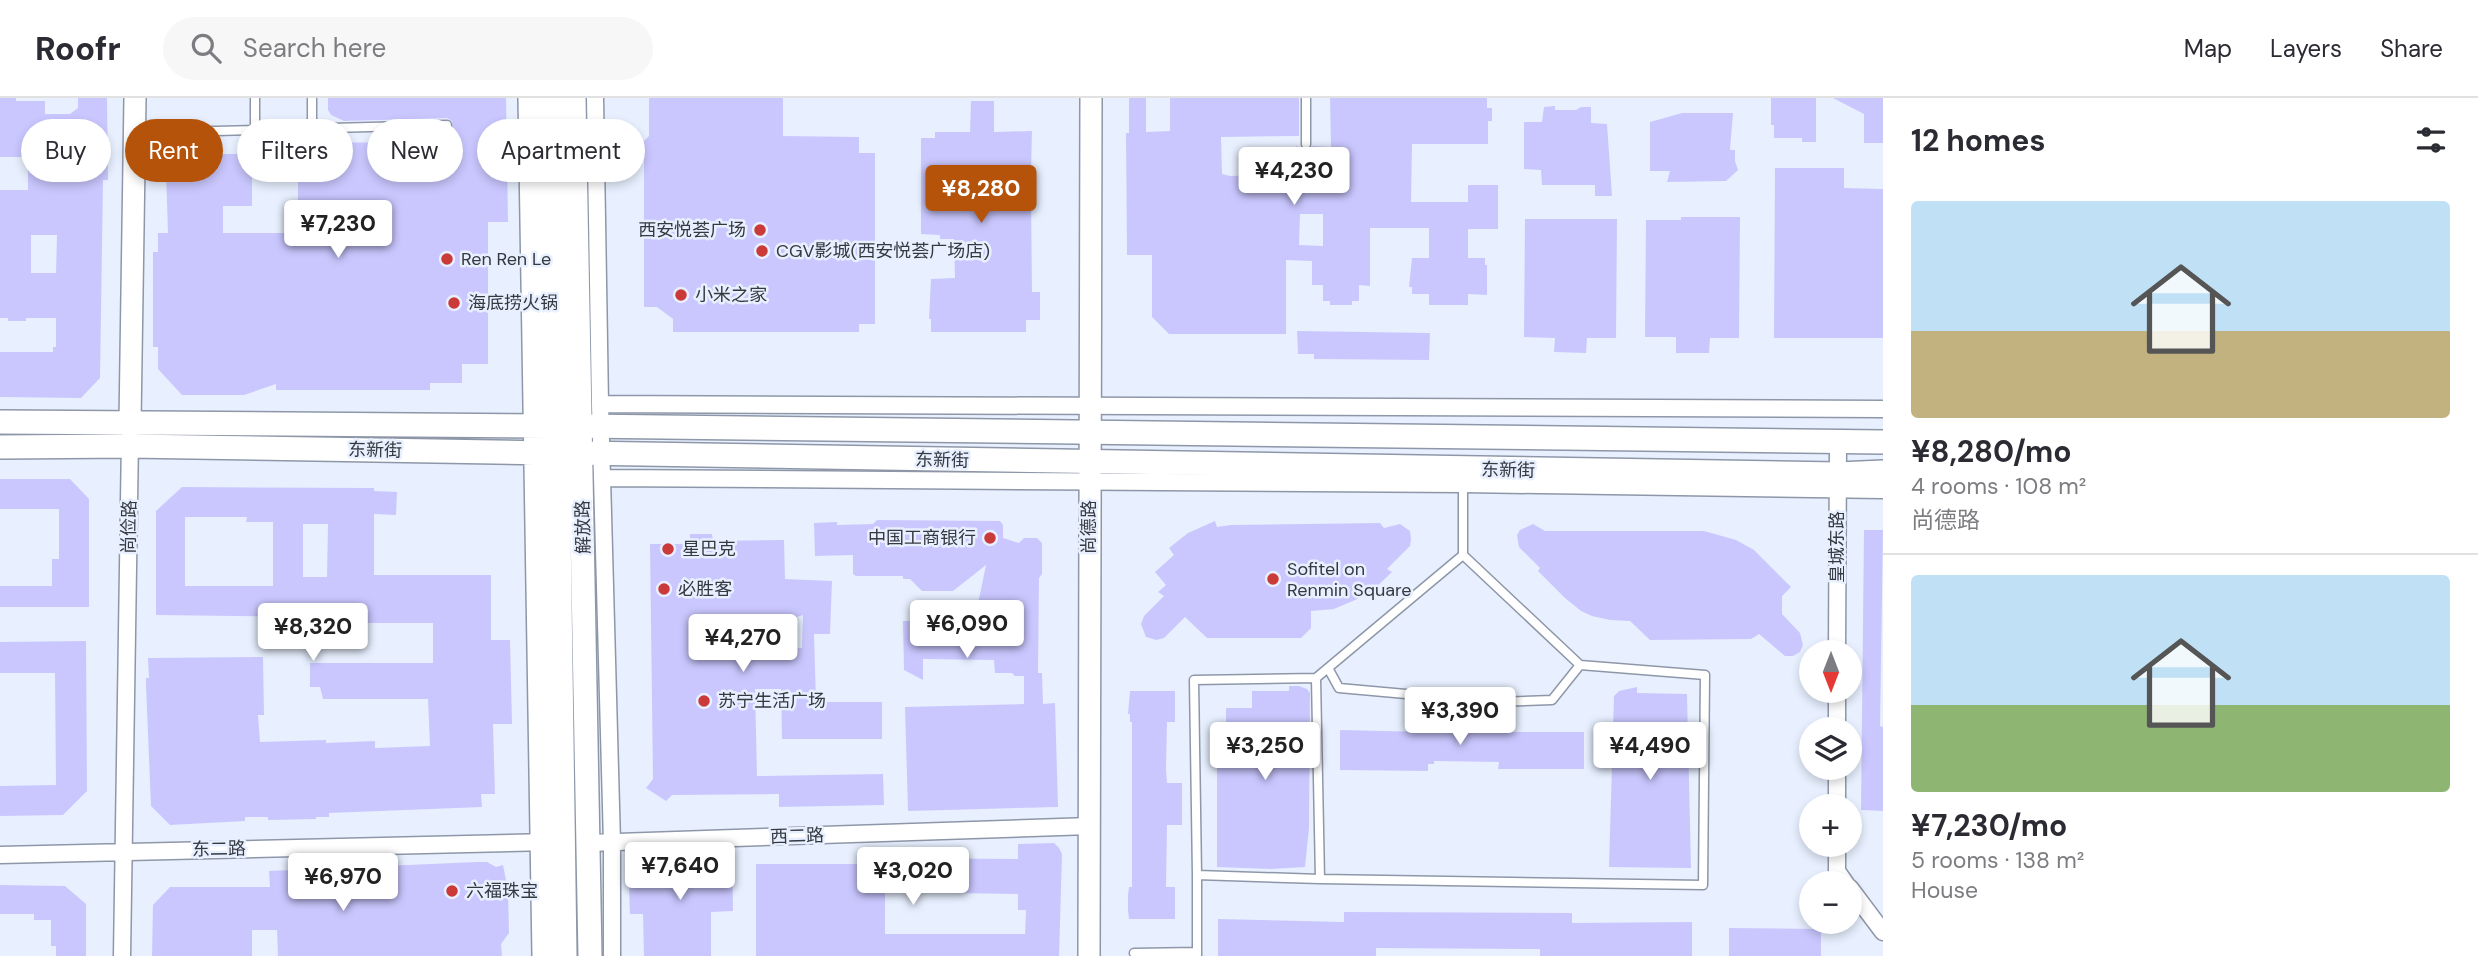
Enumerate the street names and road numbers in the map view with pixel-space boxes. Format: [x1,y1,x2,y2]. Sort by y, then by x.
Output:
street label: 东新街 [348,438,402,462]
street label: 东新街 [915,448,969,472]
street label: 东新街 [1481,458,1535,482]
street label: 尚俭路 [117,500,141,554]
street label: 解放路 [571,500,595,554]
street label: 尚德路 [1077,500,1101,554]
street label: 皇城东路 [1825,511,1849,583]
street label: 西二路 [770,823,824,849]
street label: 东二路 [192,837,246,861]

